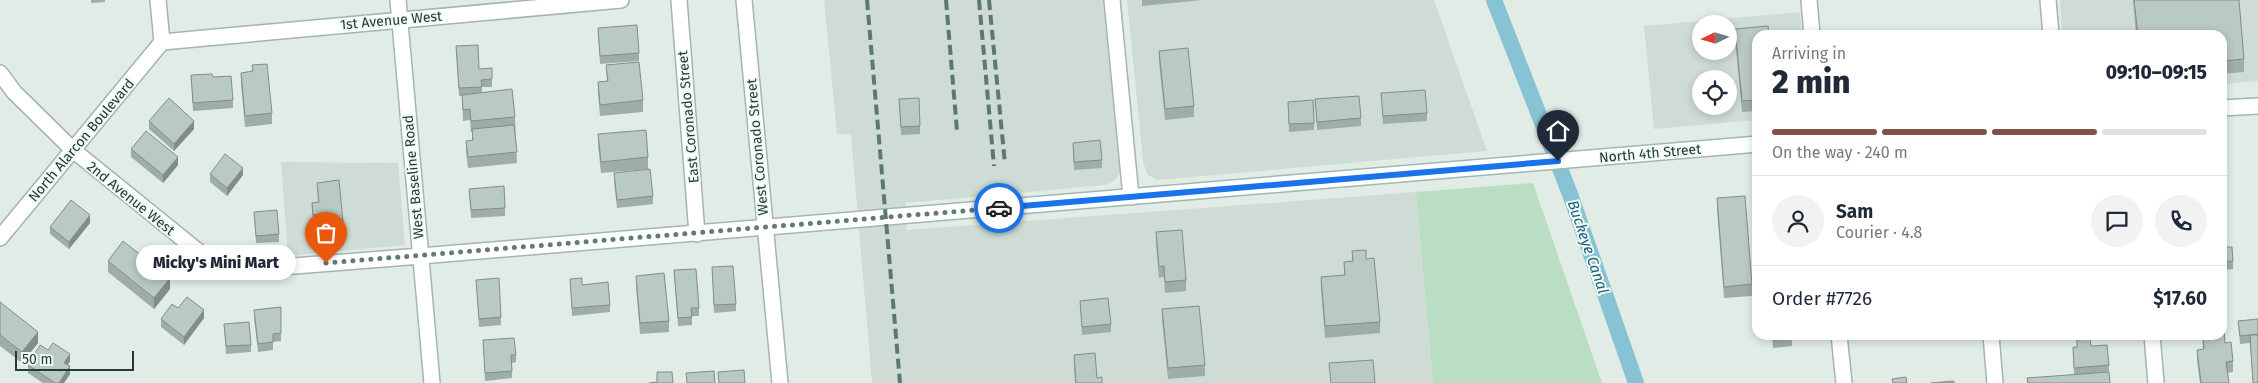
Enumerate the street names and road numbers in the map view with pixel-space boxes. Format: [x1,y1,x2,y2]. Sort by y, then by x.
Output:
street label: 1st Avenue West [339,7,444,33]
street label: East Coronado Street [674,49,703,184]
street label: North Alarcon Boulevard [25,75,138,205]
street label: West Coronado Street [743,77,772,216]
street label: West Baseline Road [400,114,427,240]
street label: North 4th Street [1598,140,1703,166]
street label: 2nd Avenue West [83,158,179,240]

